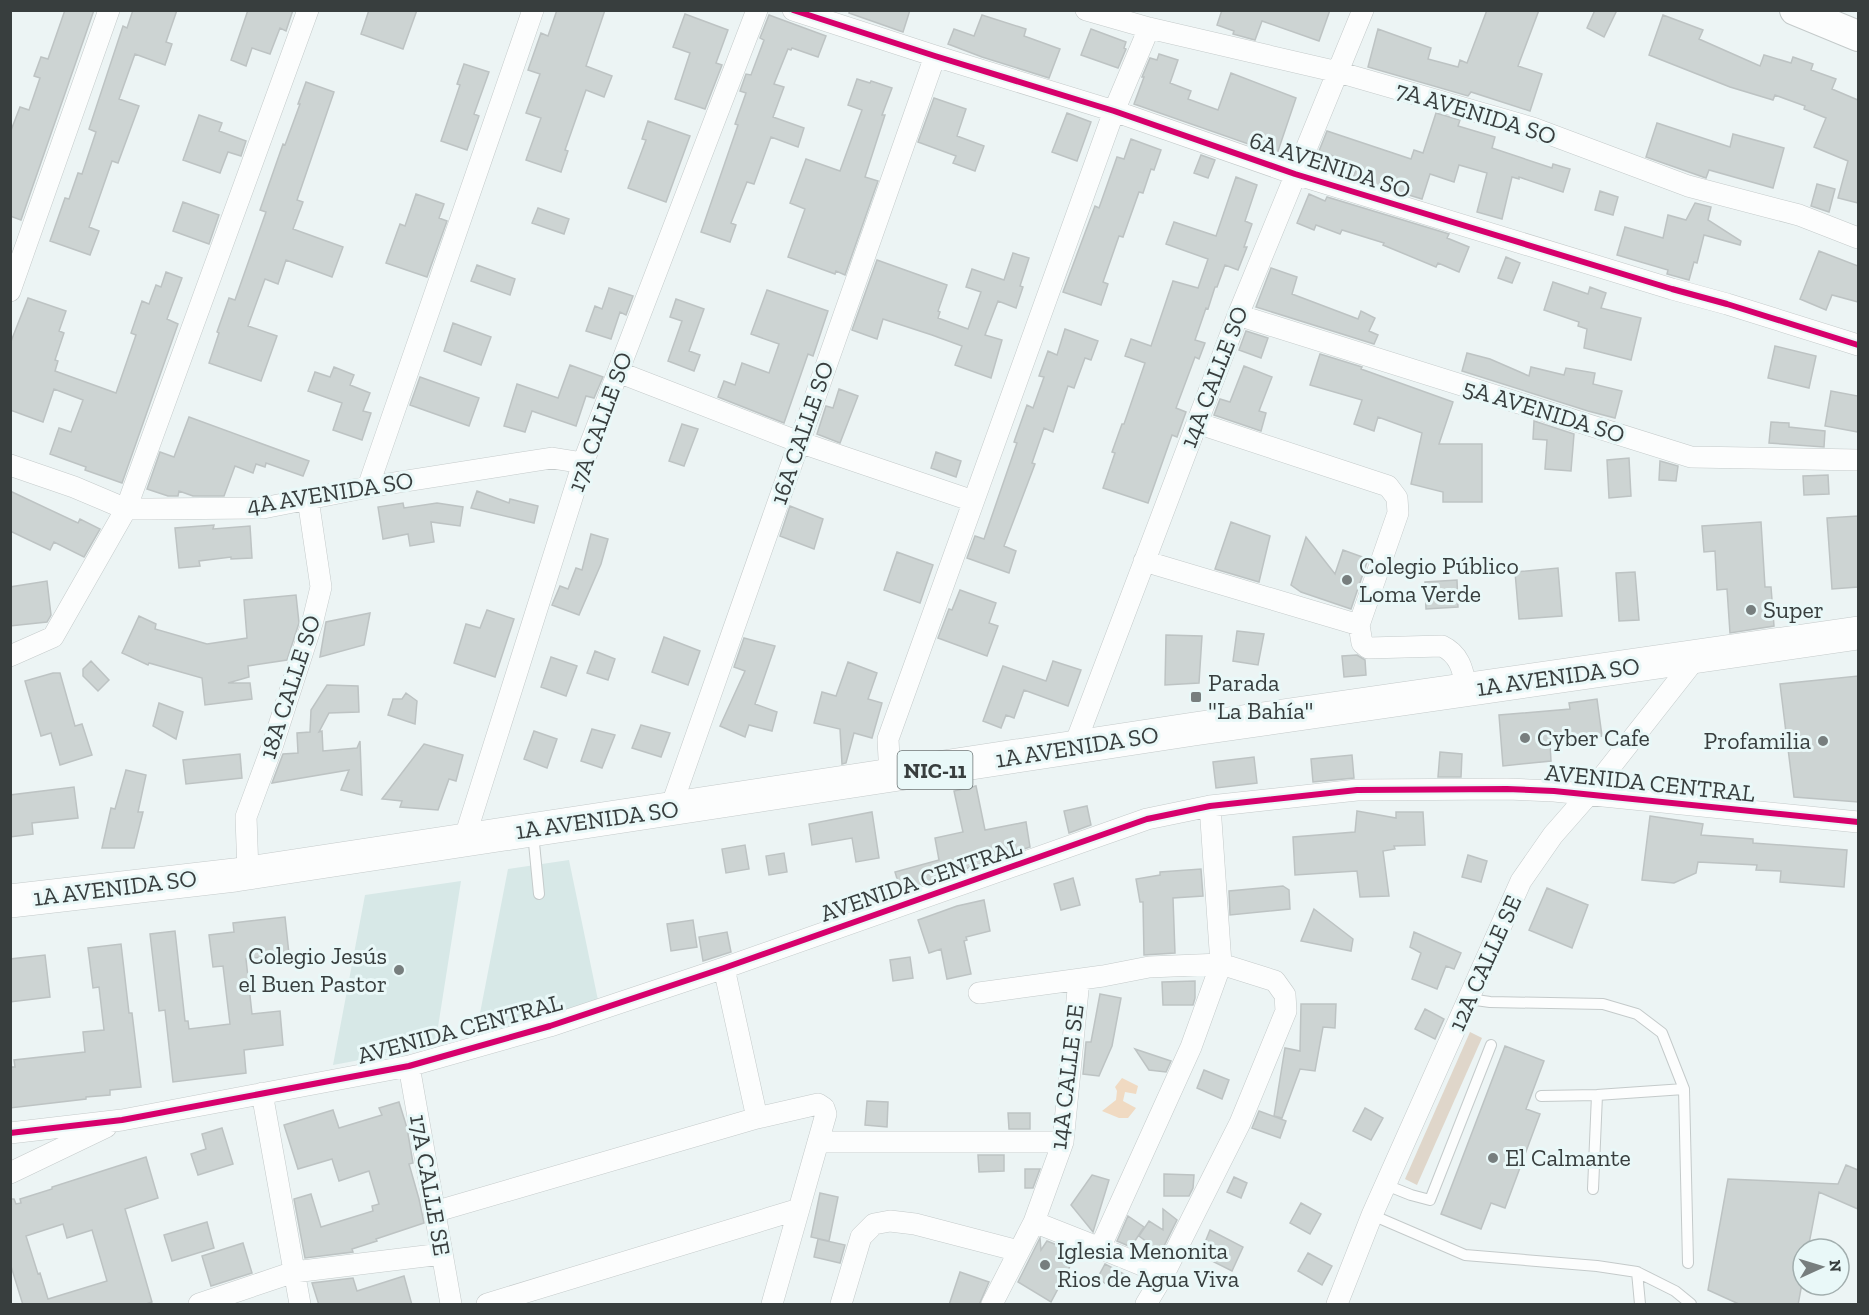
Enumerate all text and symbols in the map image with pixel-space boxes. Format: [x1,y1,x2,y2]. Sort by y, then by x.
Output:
street label: 7A AVENIDA SO [1393,74,1560,151]
street label: 6A AVENIDA SO [1246,125,1415,204]
street label: 14A CALLE SO [1173,302,1254,452]
street label: 17A CALLE SO [561,348,638,496]
street label: 16A CALLE SO [764,358,840,508]
street label: 5A AVENIDA SO [1460,372,1628,449]
street label: 4A AVENIDA SO [245,465,415,520]
place label: Colegio Público Loma Verde [1359,551,1519,608]
marker: Colegio Público Loma Verde [1340,573,1354,587]
place label: Super [1763,595,1824,624]
marker: Super [1744,603,1758,617]
street label: 18A CALLE SO [253,611,326,762]
street label: 1A AVENIDA SO [1474,651,1641,702]
place label: Parada "La Bahía" [1208,668,1313,725]
marker: Parada "La Bahía" [1189,690,1203,704]
street label: 1A AVENIDA SO [993,719,1160,774]
place label: Cyber Cafe [1537,723,1650,752]
place label: Profamilia [1703,726,1811,755]
marker: Cyber Cafe [1518,731,1532,745]
marker: Profamilia [1816,734,1830,748]
road number: NIC-11 [898,751,972,789]
street label: AVENIDA CENTRAL [1544,757,1757,808]
street label: 1A AVENIDA SO [513,794,680,845]
street label: AVENIDA CENTRAL [816,831,1025,928]
street label: 1A AVENIDA SO [32,863,198,912]
street label: 12A CALLE SE [1442,890,1527,1035]
place label: Colegio Jesús el Buen Pastor [238,941,387,998]
marker: Colegio Jesús el Buen Pastor [392,963,406,977]
street label: AVENIDA CENTRAL [354,987,566,1070]
street label: 14A CALLE SE [1043,1003,1090,1151]
street label: 17A CALLE SE [404,1112,457,1258]
place label: El Calmante [1505,1143,1631,1172]
marker: El Calmante [1486,1151,1500,1165]
place label: Iglesia Menonita Rios de Agua Viva [1057,1236,1240,1293]
north arrow [1791,1237,1851,1297]
marker: Iglesia Menonita Rios de Agua Viva [1038,1258,1052,1272]
text: N [1826,1259,1845,1273]

